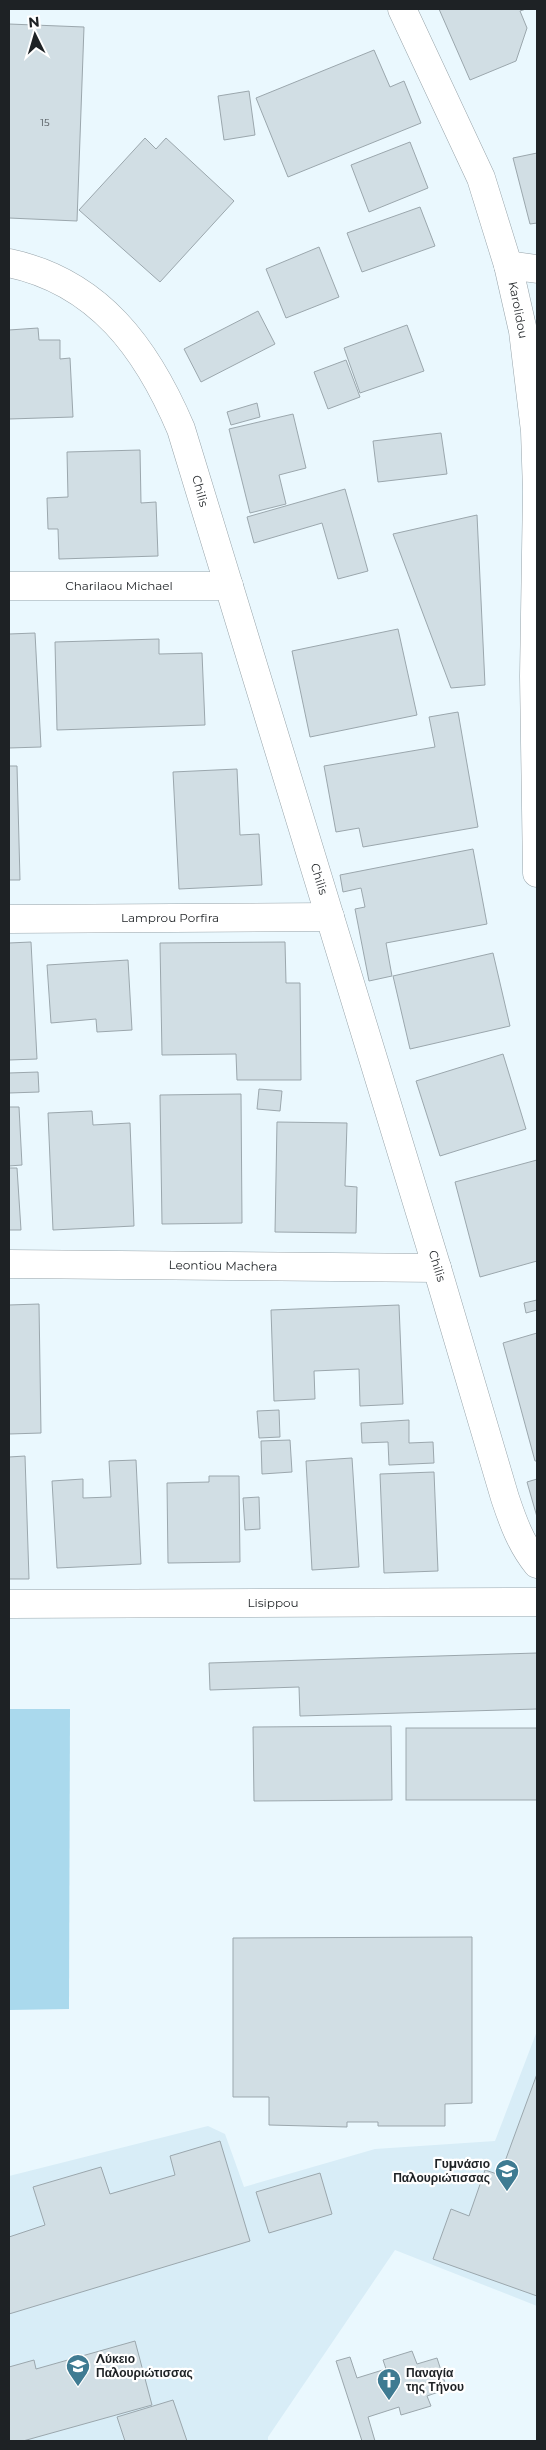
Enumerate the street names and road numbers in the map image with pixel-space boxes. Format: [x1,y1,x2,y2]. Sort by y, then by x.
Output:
street label: Karolidou [506,280,531,340]
street label: Chilis [189,473,212,508]
street label: Charilaou Michael [65,578,173,593]
street label: Chilis [308,861,331,897]
street label: Lamprou Porfira [121,910,219,925]
street label: Chilis [426,1248,449,1284]
street label: Leontiou Machera [169,1257,277,1274]
street label: Lisippou [247,1595,299,1610]

